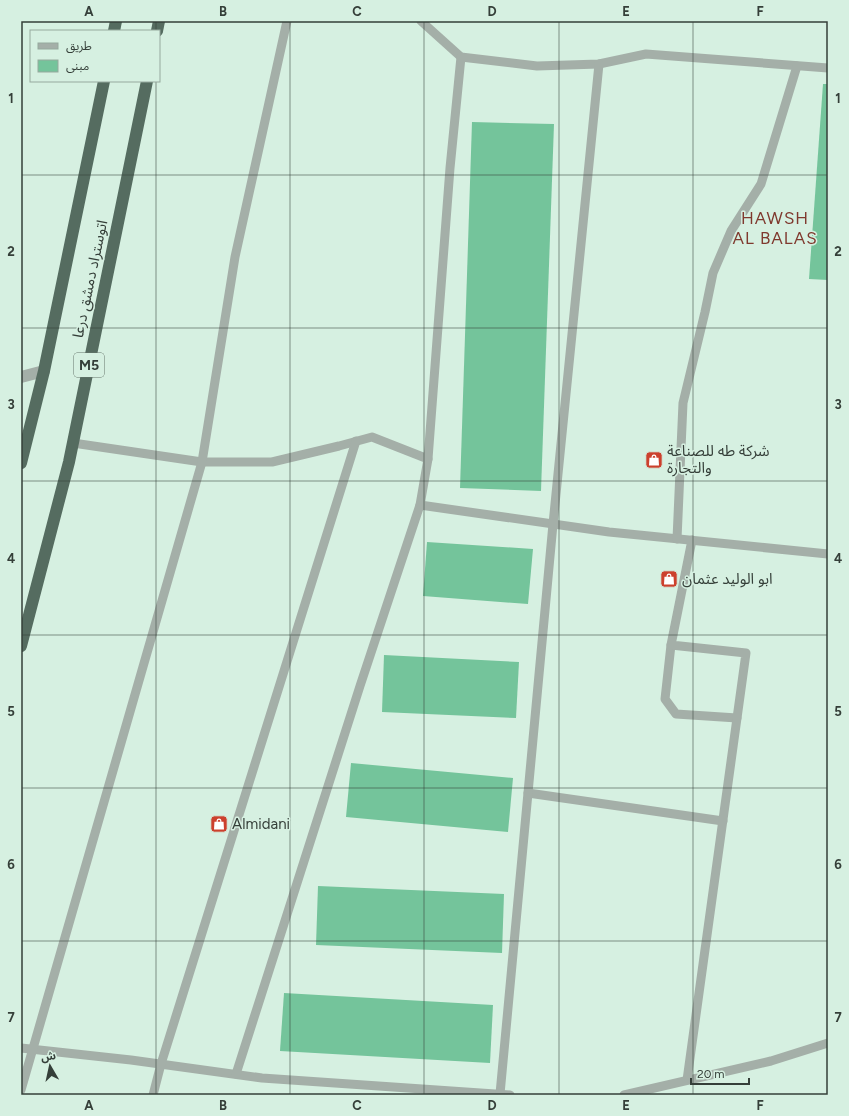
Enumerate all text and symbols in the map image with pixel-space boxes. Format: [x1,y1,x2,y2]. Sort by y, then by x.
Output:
text: A [84,4,94,19]
text: B [219,4,227,19]
text: C [352,4,362,19]
text: D [487,4,497,19]
text: E [622,4,630,19]
text: F [756,4,764,19]
legend [30,30,160,82]
text: طريق [66,39,92,54]
text: مبنى [66,59,89,73]
text: 1 [8,91,14,106]
text: 1 [835,91,841,106]
district label: HAWSH AL BALAS [732,208,818,248]
street label: اتوستراد دمشق درعا [69,218,112,340]
text: 2 [7,244,15,259]
text: 2 [834,244,842,259]
road number: M5 [74,353,104,377]
text: 3 [7,397,15,412]
text: 3 [834,397,842,412]
place label: شركة طه للصناعة والتجارة [667,442,770,477]
shop icon: شركة طه للصناعة والتجارة [644,450,664,470]
text: 4 [7,551,15,566]
text: 4 [834,551,842,566]
shop icon: ابو الوليد عثمان [659,569,679,589]
place label: ابو الوليد عثمان [682,570,773,588]
text: 5 [7,704,15,719]
text: 5 [834,704,842,719]
shop icon: Almidani [209,814,229,834]
place label: Almidani [232,815,290,833]
text: 6 [7,857,15,872]
text: 6 [834,857,842,872]
text: 7 [7,1010,15,1025]
text: 7 [834,1010,842,1025]
north arrow [30,1046,70,1086]
text: ش [40,1049,57,1064]
scale bar [691,1060,749,1086]
text: 20 m [697,1067,725,1081]
text: A [84,1098,94,1113]
text: B [219,1098,227,1113]
text: C [352,1098,362,1113]
text: D [487,1098,497,1113]
text: E [622,1098,630,1113]
text: F [756,1098,764,1113]

